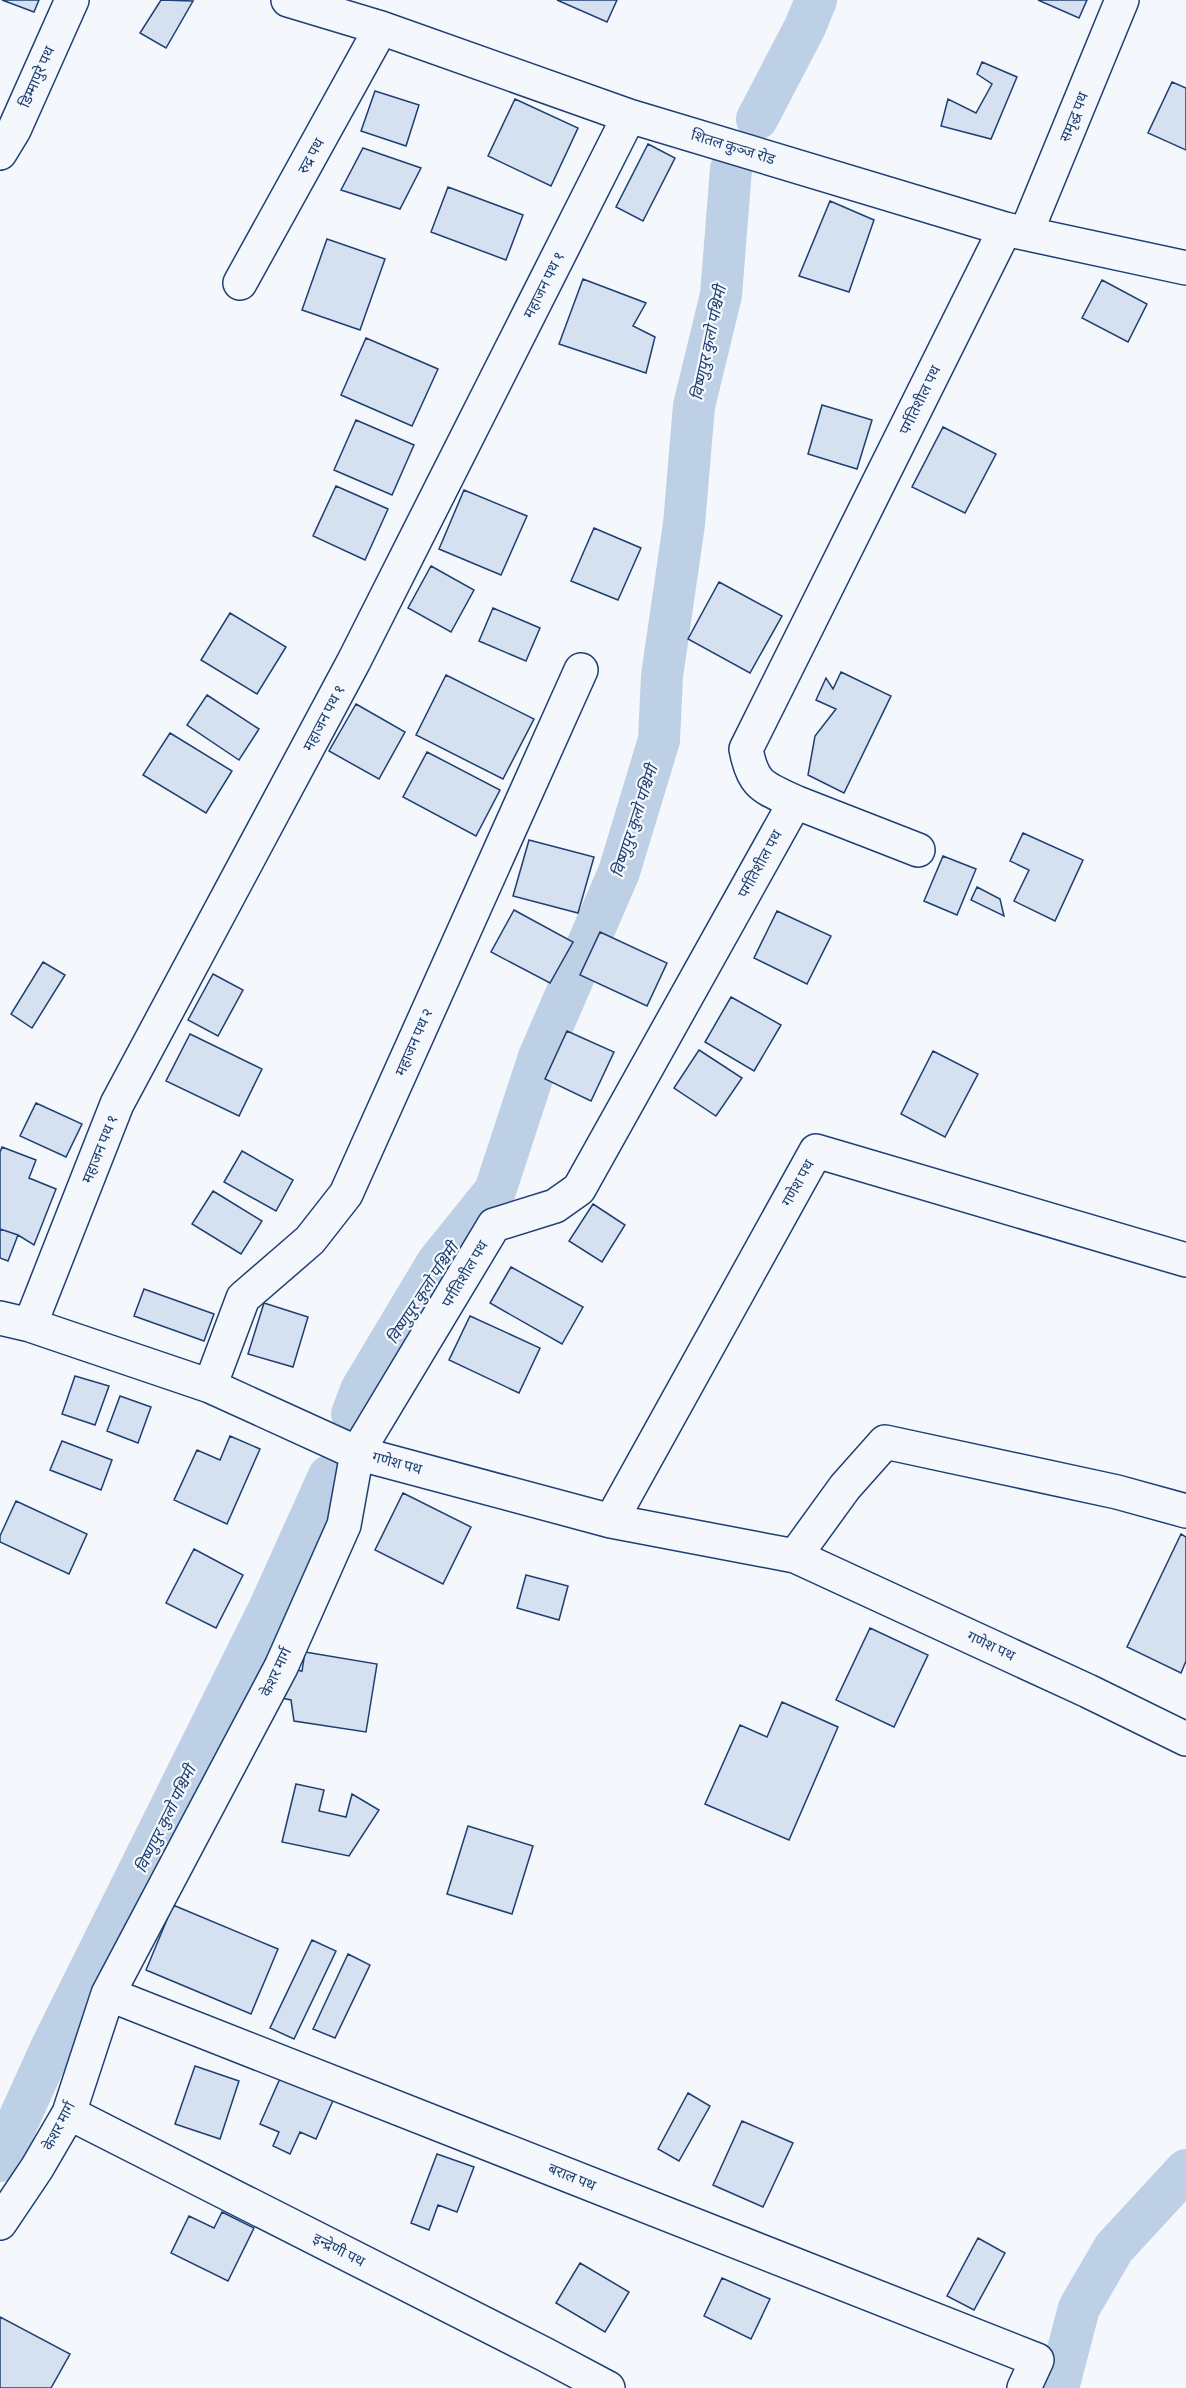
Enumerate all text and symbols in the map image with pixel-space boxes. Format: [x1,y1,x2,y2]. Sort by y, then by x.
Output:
street label: डिम्मापुरे पथ [12,42,60,111]
street label: समृद्ध पथ [1052,88,1093,145]
street label: शितल कुञ्ज रोड [688,122,779,170]
street label: रुद्र पथ [290,133,329,177]
street label: महाजन पथ १ [516,247,569,322]
water label: विष्णुपुर कुलो पश्चिमी [683,280,731,402]
street label: पर्गतिशील पथ [892,360,946,438]
street label: महाजन पथ १ [296,680,350,755]
water label: विष्णुपुर कुलो पश्चिमी [604,759,663,880]
street label: पर्गतिशील पथ [731,825,787,902]
street label: महाजन पथ २ [387,1004,438,1079]
street label: महाजन पथ १ [74,1111,123,1186]
street label: गणेश पथ [774,1154,819,1210]
water label: विष्णुपुर कुलो पश्चिमी [379,1235,465,1348]
street label: पर्गतिशील पथ [435,1235,493,1311]
street label: गणेश पथ [370,1444,425,1479]
street label: गणेश पथ [964,1624,1020,1666]
street label: केशर मार्ग [253,1642,297,1700]
water label: विष्णुपुर कुलो पश्चिमी [128,1758,202,1876]
street label: केशर मार्ग [36,2096,80,2154]
street label: बराल पथ [545,2156,600,2196]
street label: इन्द्रेणी पथ [310,2226,370,2272]

